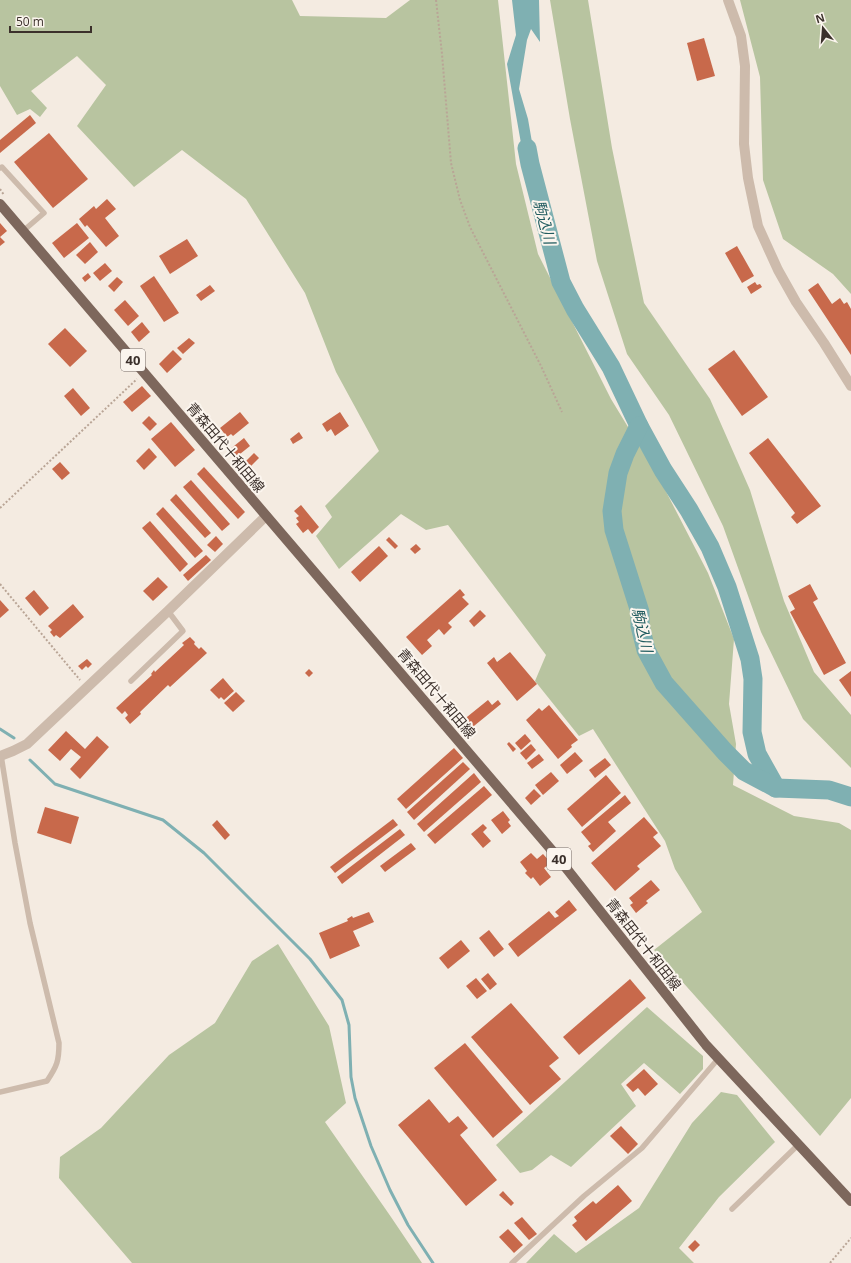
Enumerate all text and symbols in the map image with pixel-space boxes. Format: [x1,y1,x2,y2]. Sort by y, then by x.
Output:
scale bar [10,8,91,34]
north arrow [803,8,843,48]
text: N [813,9,826,26]
text: 50 m [16,13,44,30]
water label: 駒込川 [530,198,561,248]
road number: 40 [121,349,145,371]
street label: 青森田代十和田線 [183,398,269,496]
water label: 駒込川 [628,606,658,656]
street label: 青森田代十和田線 [394,644,480,742]
road number: 40 [547,848,571,870]
street label: 青森田代十和田線 [602,894,686,994]

